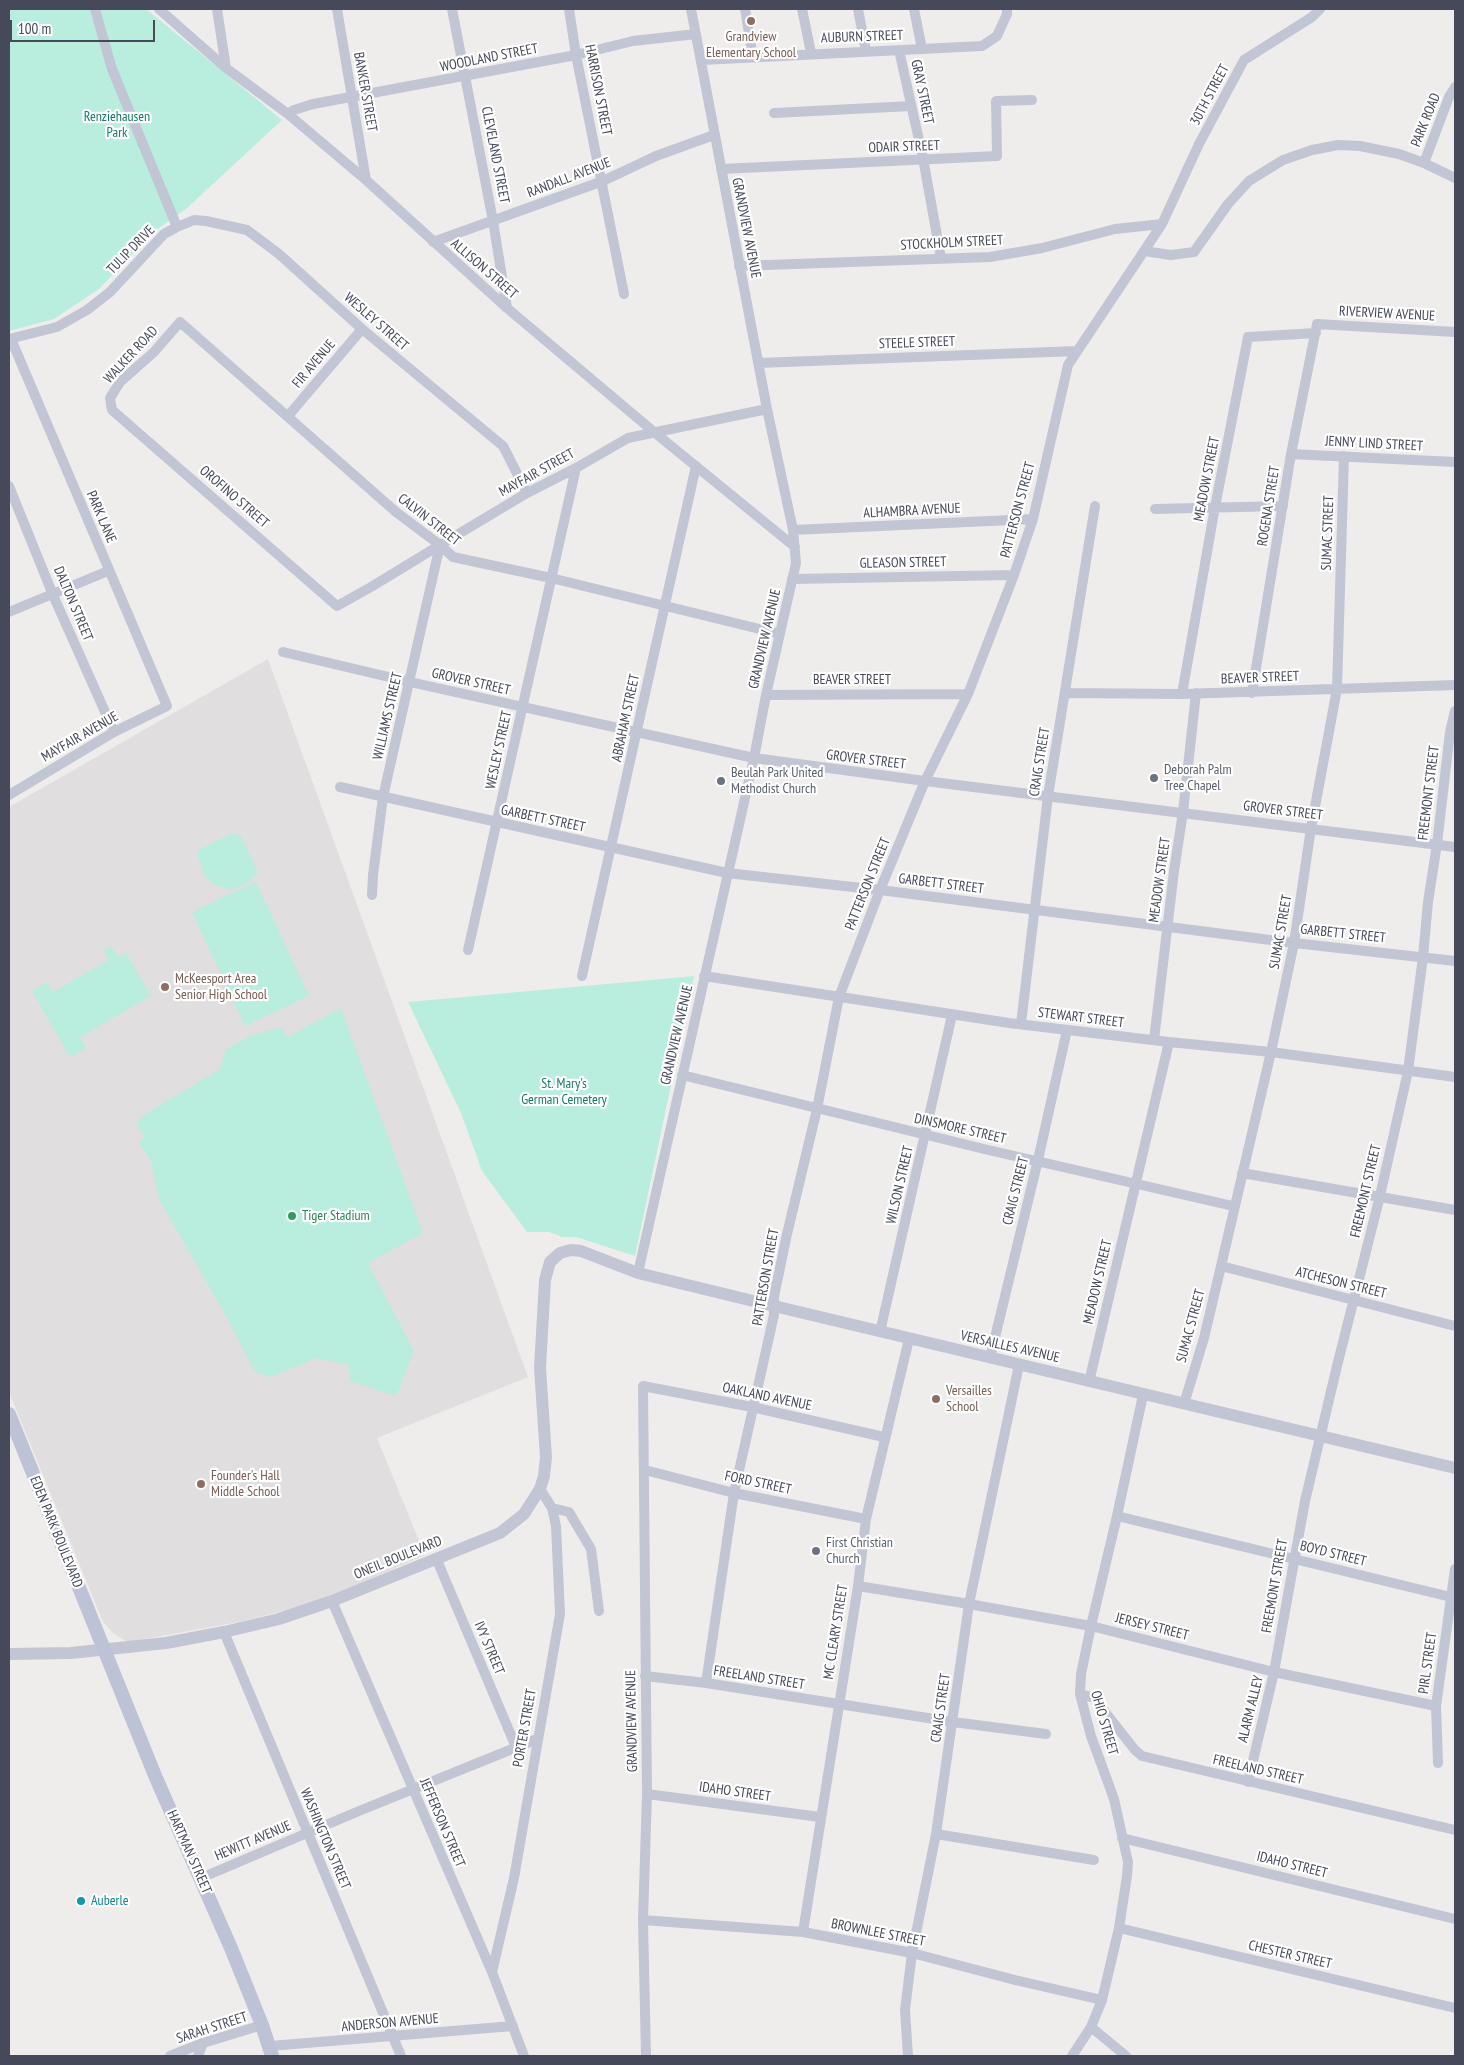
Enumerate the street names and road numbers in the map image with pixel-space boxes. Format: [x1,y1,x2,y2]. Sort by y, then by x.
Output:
street label: AUBURN STREET [821,27,903,47]
street label: WOODLAND STREET [439,40,539,76]
street label: HARRISON STREET [581,43,615,137]
street label: BANKER STREET [350,51,380,133]
street label: GRAY STREET [907,58,937,126]
street label: 30TH STREET [1187,62,1233,128]
street label: PARK ROAD [1408,91,1444,149]
street label: CLEVELAND STREET [477,105,513,205]
street label: ODAIR STREET [868,137,940,157]
street label: RANDALL AVENUE [525,154,613,202]
street label: GRANDVIEW AVENUE [728,176,764,280]
street label: TULIP DRIVE [104,222,158,278]
street label: STOCKHOLM STREET [900,232,1004,254]
street label: ALLISON STREET [447,235,521,303]
street label: WESLEY STREET [340,289,412,355]
street label: RIVERVIEW AVENUE [1339,303,1435,325]
street label: WALKER ROAD [100,323,162,387]
street label: STEELE STREET [879,333,955,353]
street label: FIR AVENUE [289,336,339,392]
street label: JENNY LIND STREET [1325,433,1423,455]
street label: MEADOW STREET [1191,435,1223,523]
street label: MAYFAIR STREET [496,445,578,501]
street label: PATTERSON STREET [997,460,1039,560]
street label: OROFINO STREET [196,462,272,532]
street label: ROGENA STREET [1254,465,1284,547]
street label: PARK LANE [83,488,119,546]
street label: CALVIN STREET [394,490,464,550]
street label: SUMAC STREET [1318,495,1338,571]
street label: ALHAMBRA AVENUE [863,500,961,522]
street label: GLEASON STREET [859,554,947,572]
street label: DALTON STREET [50,564,96,644]
street label: GRANDVIEW AVENUE [745,587,785,691]
street label: GROVER STREET [430,665,512,699]
street label: BEAVER STREET [1221,668,1299,688]
street label: WILLIAMS STREET [370,671,406,761]
street label: ABRAHAM STREET [608,672,644,764]
street label: BEAVER STREET [813,672,891,688]
street label: MAYFAIR AVENUE [39,708,121,766]
street label: WESLEY STREET [482,709,516,791]
street label: CRAIG STREET [1026,726,1054,798]
street label: FREEMONT STREET [1415,745,1443,841]
street label: GROVER STREET [825,747,907,773]
street label: GROVER STREET [1242,798,1324,824]
street label: GARBETT STREET [499,802,587,836]
street label: PATTERSON STREET [842,835,894,933]
street label: MEADOW STREET [1146,836,1174,924]
street label: GARBETT STREET [897,870,985,898]
street label: SUMAC STREET [1266,894,1296,970]
street label: GARBETT STREET [1299,921,1387,947]
street label: GRANDVIEW AVENUE [657,983,697,1087]
street label: STEWART STREET [1037,1004,1125,1032]
street label: DINSMORE STREET [912,1110,1008,1148]
street label: FREEMONT STREET [1347,1143,1385,1239]
street label: WILSON STREET [883,1144,917,1226]
street label: CRAIG STREET [999,1155,1033,1227]
street label: PATTERSON STREET [749,1227,783,1327]
street label: MEADOW STREET [1080,1238,1116,1326]
street label: ATCHESON STREET [1294,1264,1388,1302]
street label: SUMAC STREET [1173,1288,1209,1364]
street label: VERSAILLES AVENUE [959,1327,1061,1367]
street label: OAKLAND AVENUE [721,1379,813,1415]
street label: FORD STREET [723,1468,793,1498]
street label: EDEN PARK BOULEVARD [26,1474,86,1590]
street label: ONEIL BOULEVARD [352,1533,444,1583]
street label: FREEMONT STREET [1258,1538,1292,1634]
street label: BOYD STREET [1298,1538,1368,1570]
street label: MC CLEARY STREET [820,1583,852,1681]
street label: JERSEY STREET [1114,1610,1190,1644]
street label: IVY STREET [470,1619,508,1677]
street label: PIRL STREET [1415,1631,1441,1695]
street label: FREELAND STREET [712,1662,806,1694]
street label: GRANDVIEW AVENUE [623,1670,641,1772]
street label: CRAIG STREET [928,1672,954,1744]
street label: ALARM ALLEY [1235,1674,1267,1744]
street label: PORTER STREET [510,1688,540,1768]
street label: OHIO STREET [1087,1689,1121,1757]
street label: FREELAND STREET [1211,1751,1305,1789]
street label: JEFFERSON STREET [416,1776,468,1870]
street label: IDAHO STREET [698,1779,772,1805]
street label: WASHINGTON STREET [296,1786,354,1892]
street label: HARTMAN STREET [163,1808,215,1896]
street label: HEWITT AVENUE [212,1817,294,1865]
street label: IDAHO STREET [1255,1848,1329,1882]
street label: BROWNLEE STREET [830,1916,926,1950]
street label: CHESTER STREET [1247,1937,1333,1973]
street label: SARAH STREET [175,2009,249,2047]
street label: ANDERSON AVENUE [341,2010,439,2036]

